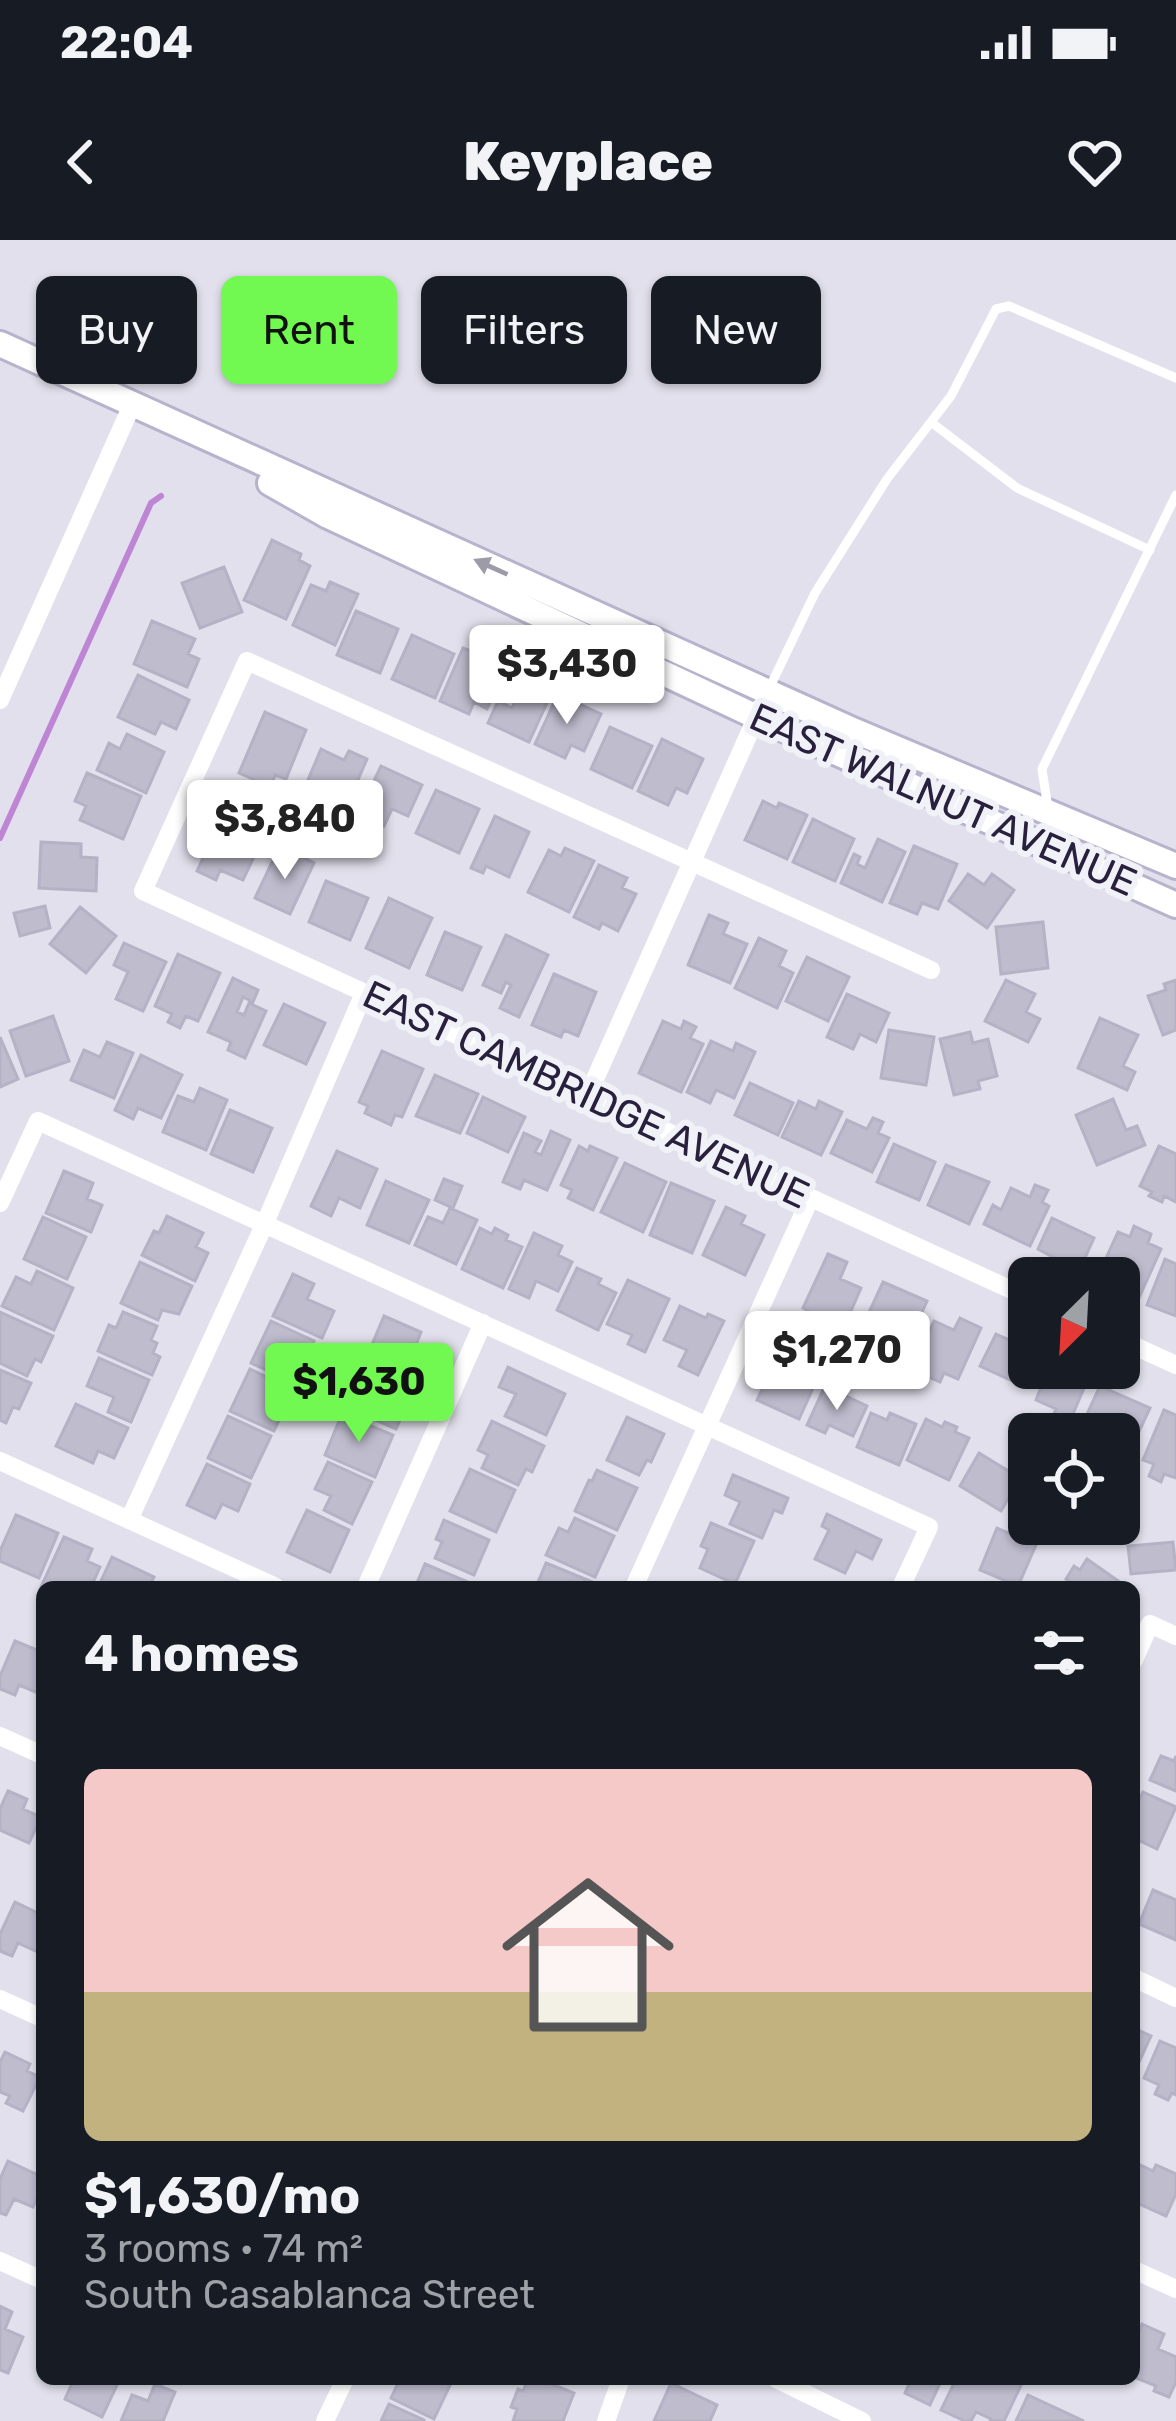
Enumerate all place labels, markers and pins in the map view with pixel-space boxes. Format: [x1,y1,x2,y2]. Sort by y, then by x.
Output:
pin: $3,430 [469,625,665,727]
pin: $3,840 [187,780,383,882]
pin: $1,270 [739,1311,935,1413]
pin: $1,630 [261,1343,457,1445]

